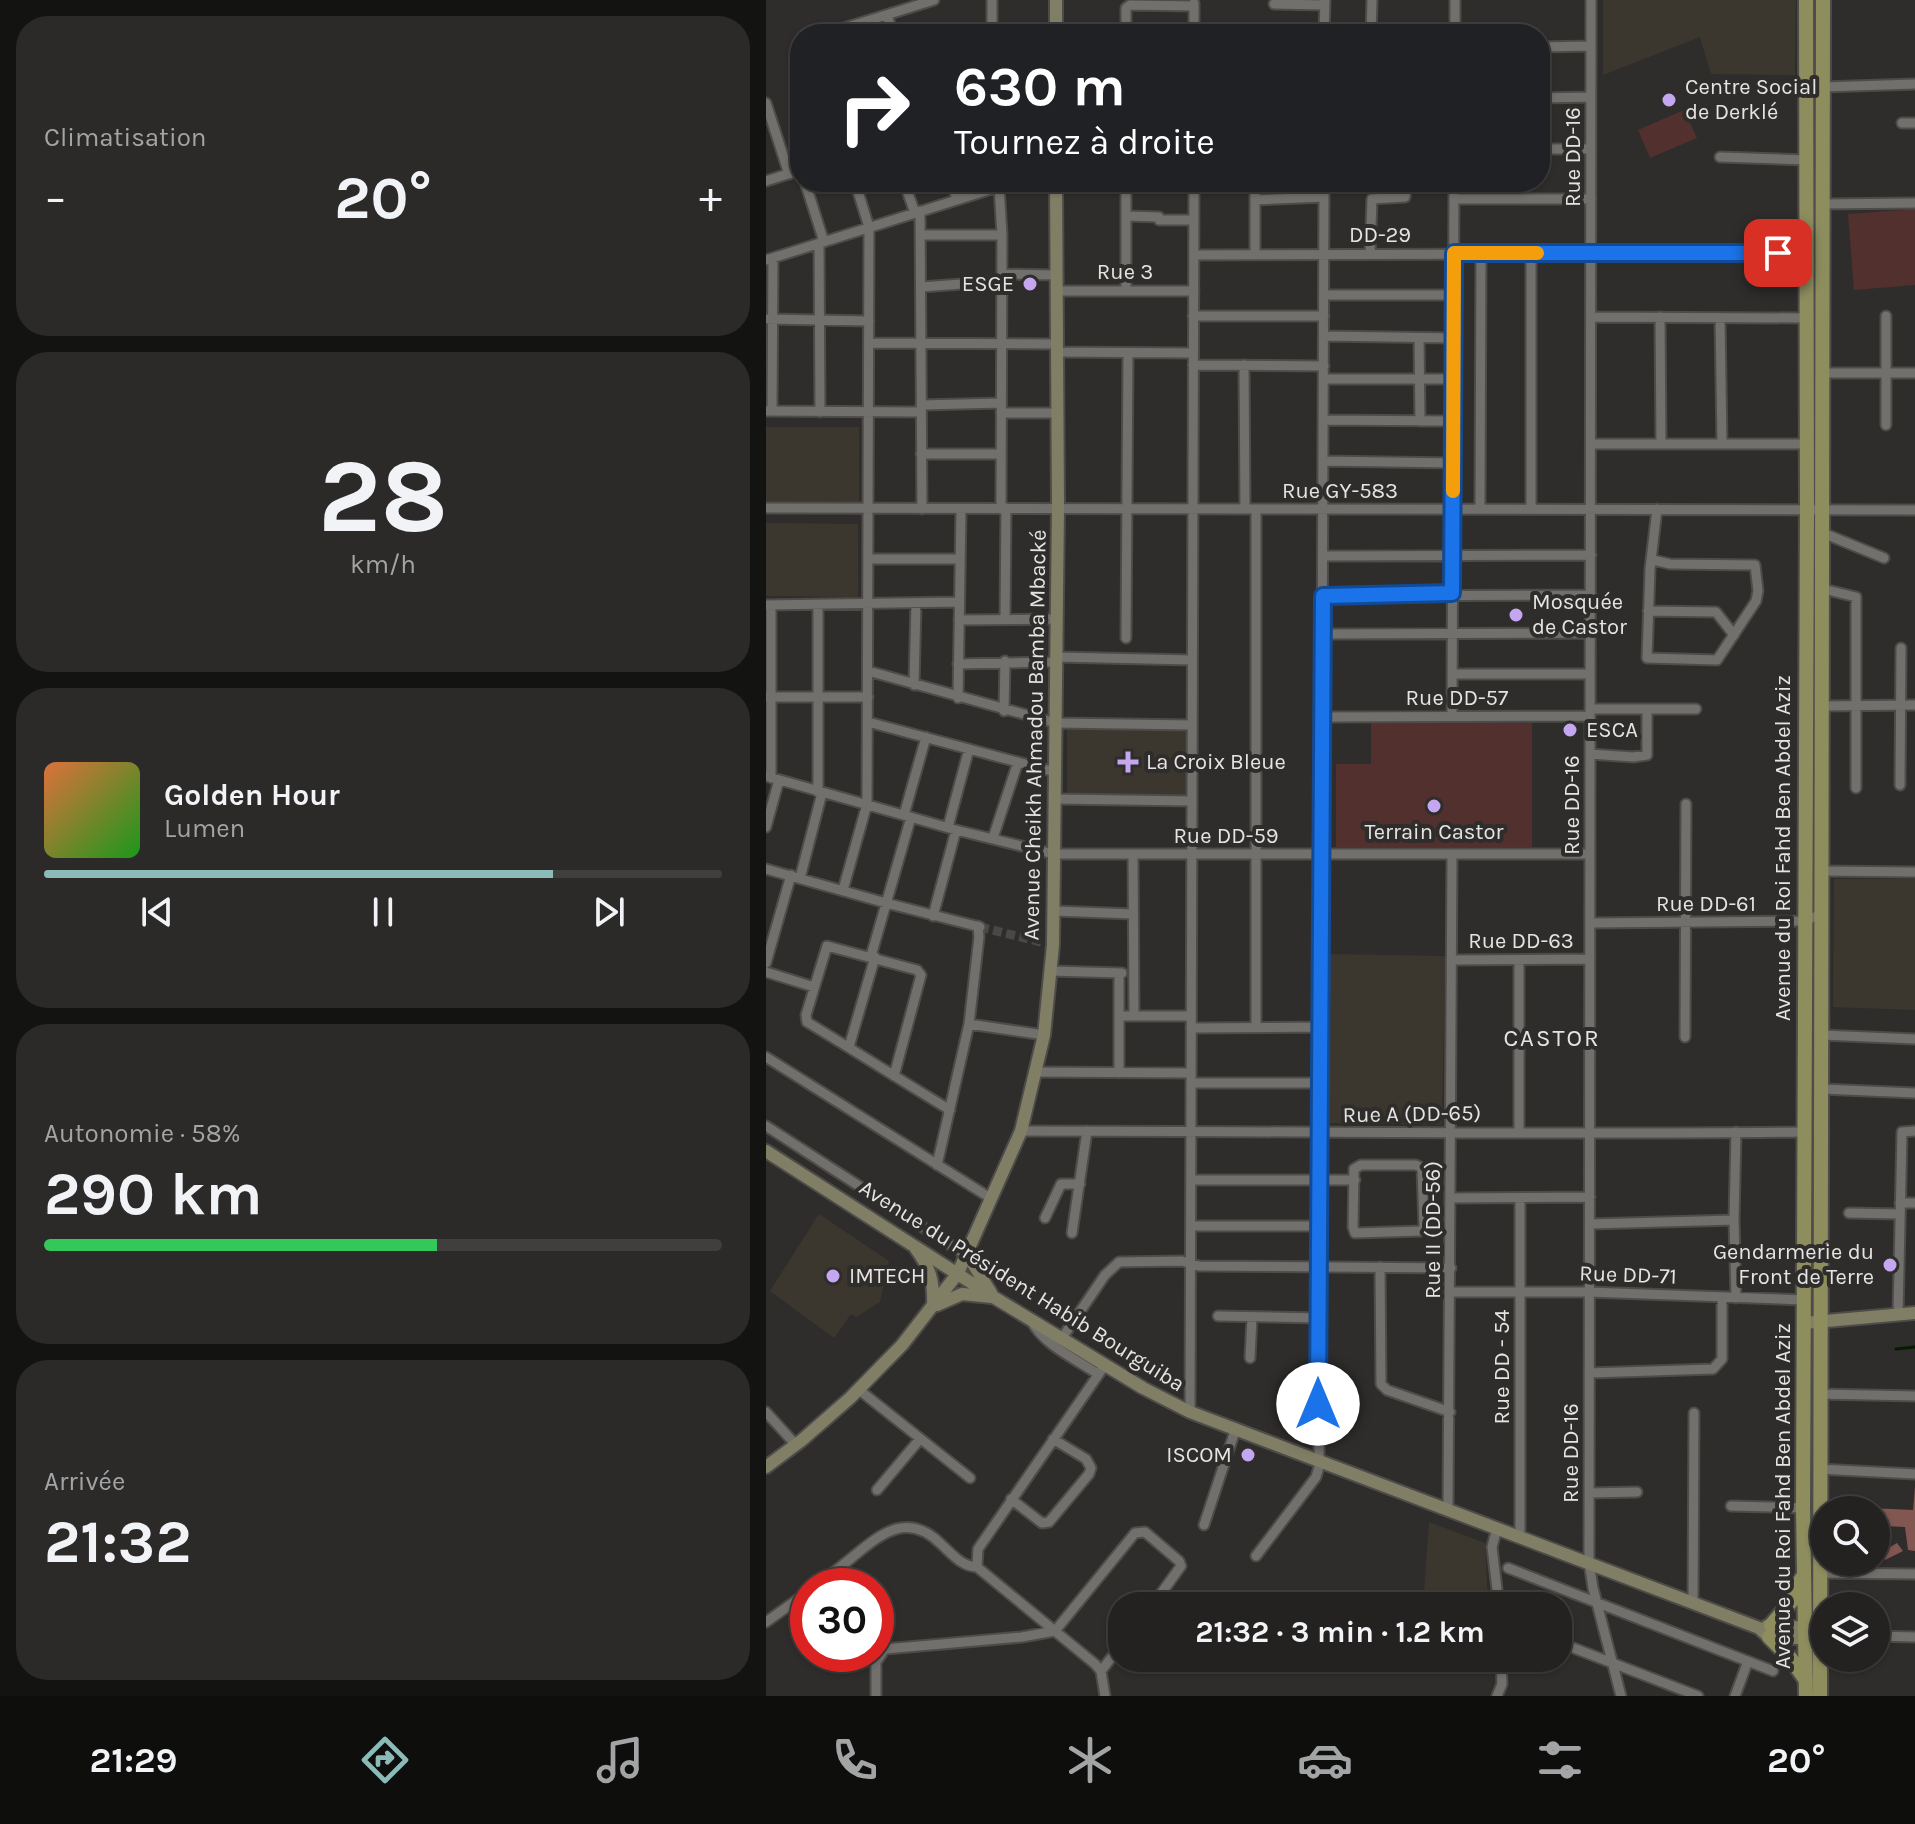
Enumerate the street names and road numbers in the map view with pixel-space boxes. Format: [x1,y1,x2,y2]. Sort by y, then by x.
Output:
street label: Rue DD-16 [1560,107,1586,207]
street label: DD-29 [1349,222,1411,248]
street label: Rue 3 [1097,259,1153,285]
street label: Rue GY-583 [1282,478,1398,504]
street label: Avenue Cheikh Ahmadou Bamba Mbacké [1018,529,1052,941]
street label: Avenue du Roi Fahd Ben Abdel Aziz [1770,675,1796,1021]
street label: Rue DD-57 [1406,685,1508,711]
street label: Rue DD-16 [1559,755,1585,855]
street label: Rue DD-59 [1173,823,1279,849]
street label: Rue DD-61 [1656,891,1756,917]
street label: Rue DD-63 [1468,928,1574,954]
street label: Rue A (DD-65) [1343,1100,1481,1128]
street label: Rue II (DD-56) [1420,1161,1446,1299]
street label: Avenue du Président Habib Bourguiba [855,1175,1189,1397]
street label: Rue DD-71 [1579,1260,1677,1290]
street label: Rue DD - 54 [1489,1309,1515,1425]
street label: Avenue du Roi Fahd Ben Abdel Aziz [1770,1323,1796,1669]
street label: Rue DD-16 [1558,1403,1584,1503]

